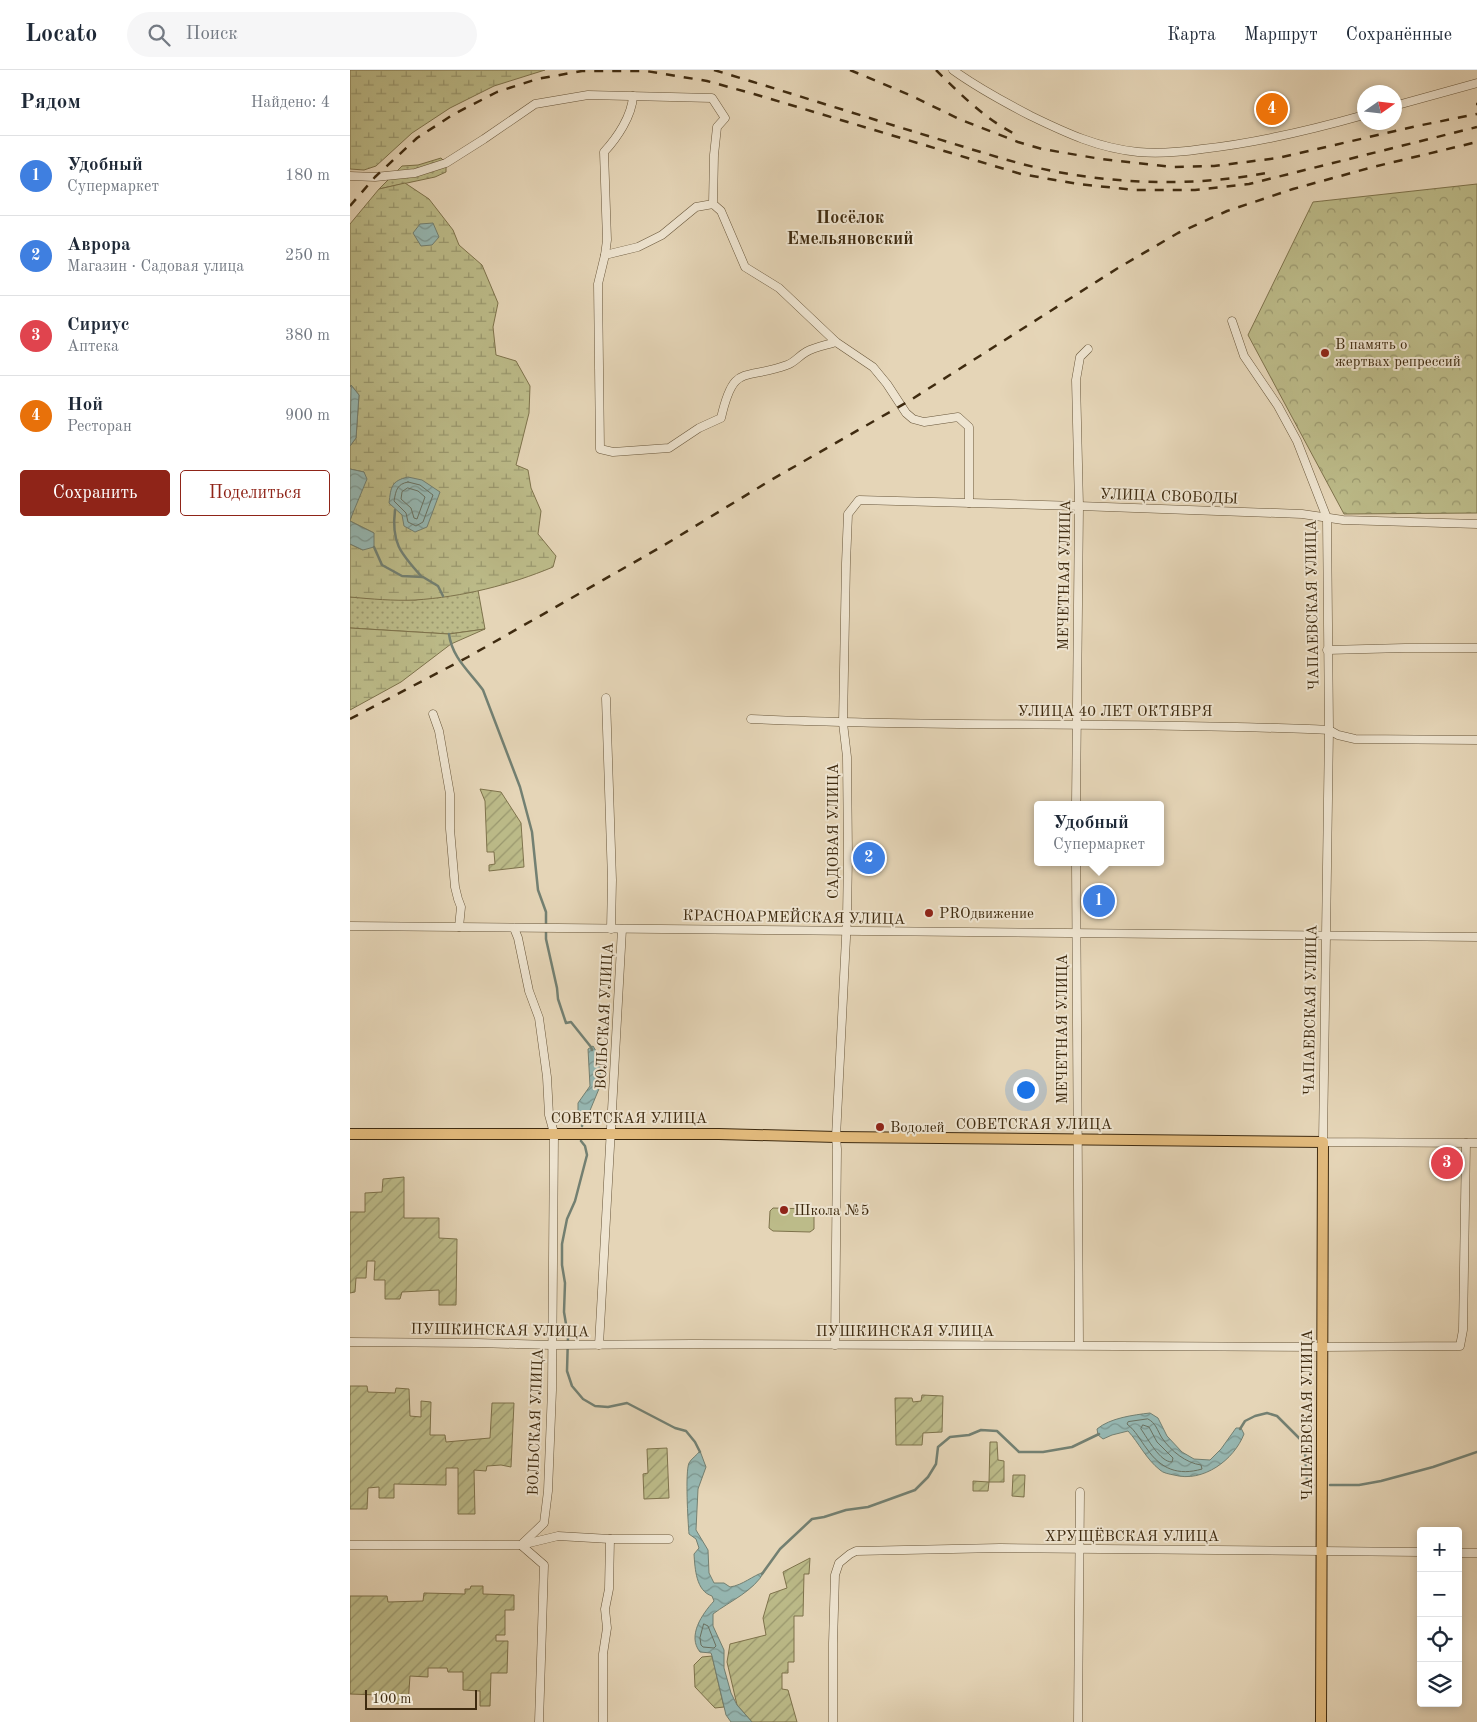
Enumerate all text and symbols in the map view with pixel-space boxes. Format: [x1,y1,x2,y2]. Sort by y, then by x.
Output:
search box [127,12,477,57]
icon: search [145,21,173,49]
text: Locato [25,23,97,47]
text: Поиск [185,25,238,44]
text: Карта [1167,26,1216,44]
text: Маршрут [1244,26,1318,44]
text: Сохранённые [1346,26,1452,44]
north arrow [1357,85,1402,130]
pin: 4 [1256,90,1288,128]
text: Рядом [20,92,81,113]
text: Найдено: 4 [251,95,330,111]
text: Удобный [67,156,143,175]
text: 1 [31,168,41,184]
text: 180 m [285,168,330,184]
text: Супермаркет [67,179,159,195]
district label: Посёлок Емельяновский [787,209,913,248]
text: Аврора [67,236,131,255]
text: 2 [31,248,41,264]
text: 250 m [285,248,330,264]
text: Магазин · Садовая улица [67,259,244,275]
text: Сириус [67,316,130,335]
text: 3 [31,328,41,344]
text: 380 m [285,328,330,344]
place label: В память о жертвах репрессий [1335,338,1461,370]
text: Аптека [67,339,119,355]
marker: В память о жертвах репрессий [1319,347,1331,359]
text: Ной [67,396,103,415]
text: 4 [31,408,41,424]
text: 900 m [285,408,330,424]
text: Ресторан [67,419,132,435]
button: Сохранить [20,470,170,516]
button: Поделиться [180,470,330,516]
street label: УЛИЦА СВОБОДЫ [1100,488,1238,507]
street label: МЕЧЕТНАЯ УЛИЦА [1057,499,1074,650]
street label: ЧАПАЕВСКАЯ УЛИЦА [1305,519,1322,691]
street label: УЛИЦА 40 ЛЕТ ОКТЯБРЯ [1017,705,1213,720]
street label: САДОВАЯ УЛИЦА [827,762,842,899]
popup [1034,801,1164,866]
text: Удобный [1053,814,1129,833]
text: Супермаркет [1053,837,1145,853]
pin: 2 [853,839,885,877]
pin: 1 [1083,882,1115,920]
street label: КРАСНОАРМЕЙСКАЯ УЛИЦА [682,905,906,928]
marker: PROдвижение [923,907,935,919]
place label: PROдвижение [939,907,1034,922]
street label: ЧАПАЕВСКАЯ УЛИЦА [1303,924,1320,1096]
street label: ВОЛЬСКАЯ УЛИЦА [594,942,617,1090]
street label: МЕЧЕТНАЯ УЛИЦА [1056,953,1071,1104]
your location [1013,1077,1039,1103]
street label: СОВЕТСКАЯ УЛИЦА [551,1112,708,1127]
street label: СОВЕТСКАЯ УЛИЦА [956,1118,1113,1133]
marker: Водолей [874,1121,886,1133]
place label: Водолей [890,1121,945,1136]
pin: 3 [1431,1144,1463,1182]
marker: Школа №5 [778,1204,790,1216]
place label: Школа №5 [794,1204,869,1219]
street label: ПУШКИНСКАЯ УЛИЦА [411,1322,590,1341]
street label: ПУШКИНСКАЯ УЛИЦА [816,1325,995,1340]
street label: ЧАПАЕВСКАЯ УЛИЦА [1301,1329,1316,1500]
street label: ВОЛЬСКАЯ УЛИЦА [526,1348,547,1496]
street label: ХРУЩЁВСКАЯ УЛИЦА [1045,1527,1220,1545]
map controls [1417,1527,1462,1707]
button: + [1417,1527,1462,1572]
button: − [1417,1572,1462,1617]
button: locate [1417,1617,1462,1662]
button: layers [1417,1662,1462,1707]
scale bar [365,1687,478,1710]
text: 100 m [372,1692,411,1706]

